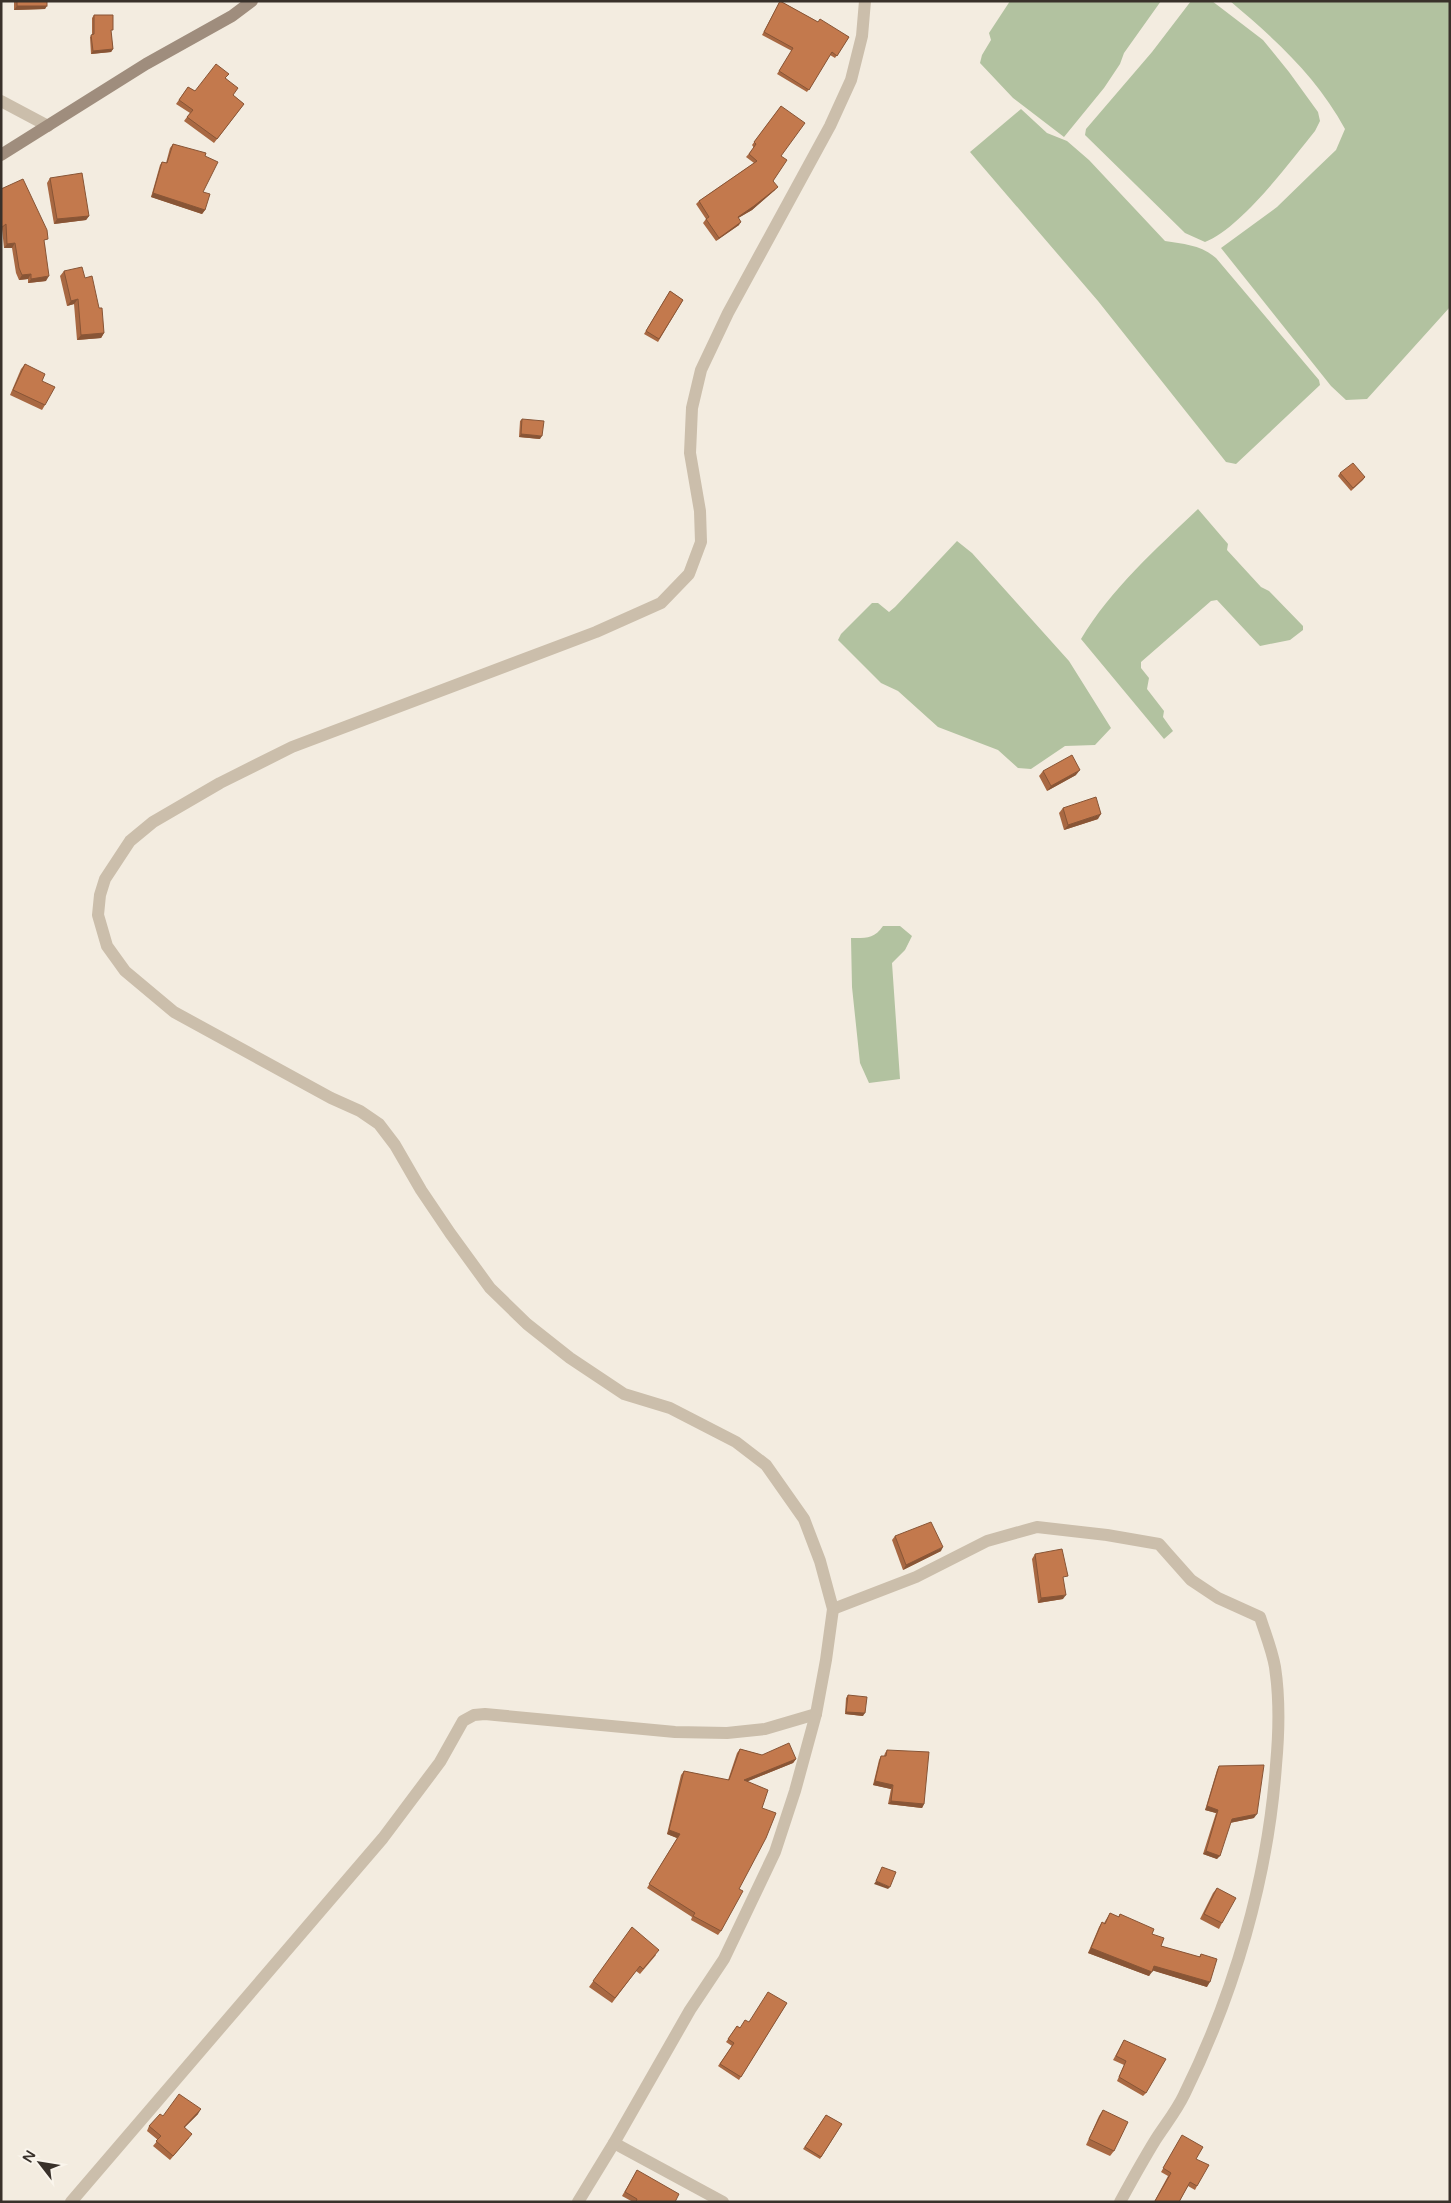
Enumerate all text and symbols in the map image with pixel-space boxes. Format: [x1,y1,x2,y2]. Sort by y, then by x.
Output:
north arrow [15,2138,65,2188]
text: N [19,2147,39,2166]

